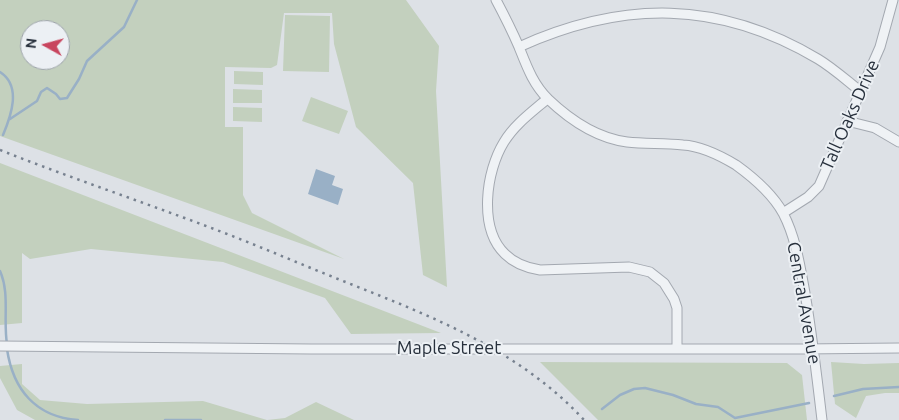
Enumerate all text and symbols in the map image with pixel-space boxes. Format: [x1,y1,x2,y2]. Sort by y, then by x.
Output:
north arrow [20,20,70,70]
text: N [23,37,40,49]
street label: Tall Oaks Drive [816,56,884,174]
street label: Central Avenue [783,240,825,366]
street label: Maple Street [397,337,501,359]

